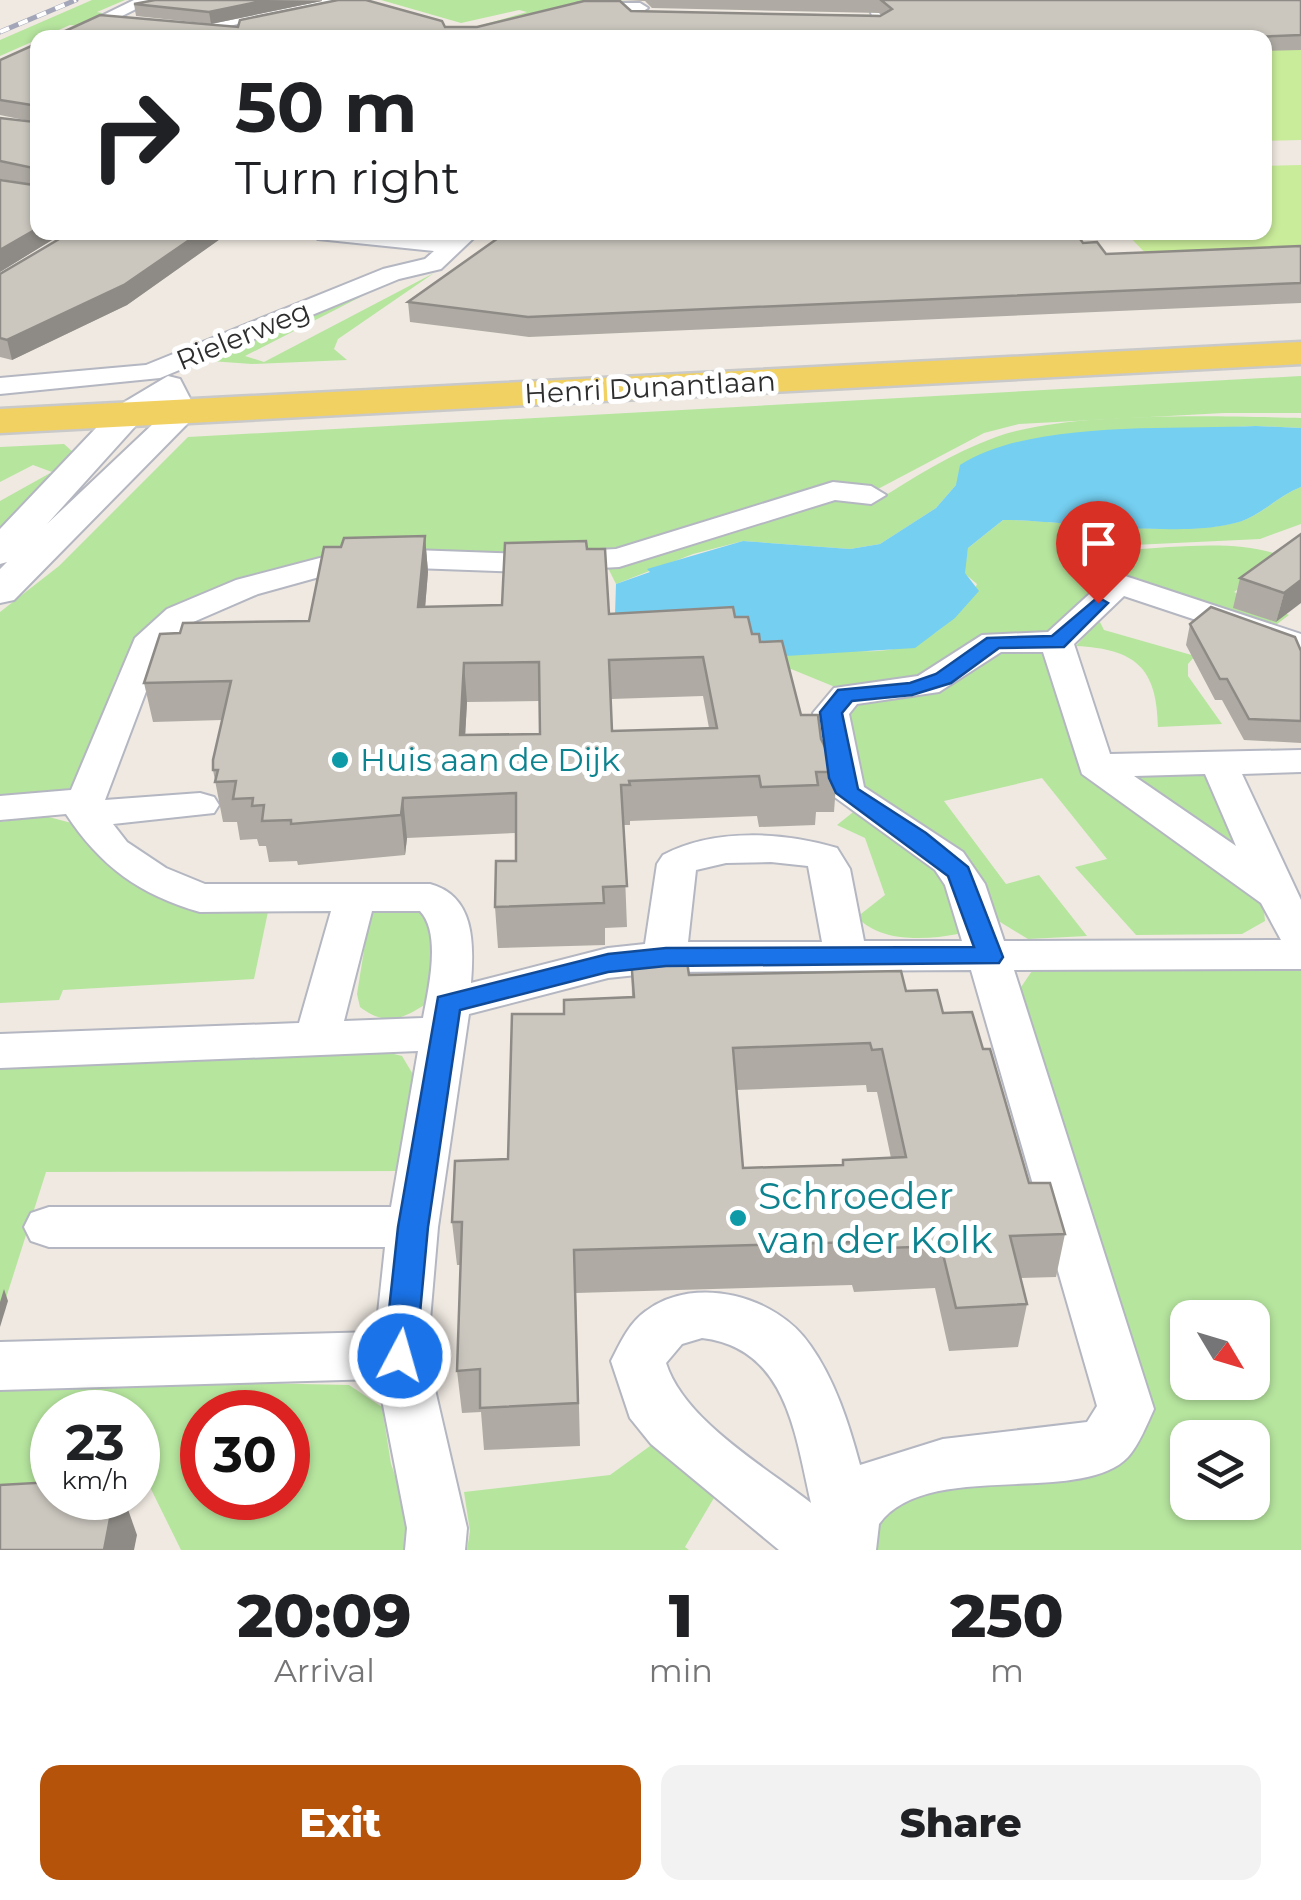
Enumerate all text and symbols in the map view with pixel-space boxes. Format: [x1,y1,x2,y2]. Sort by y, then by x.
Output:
text: 50 m [235,64,417,150]
icon: right [70,70,200,200]
text: Turn right [235,150,460,205]
street label: Rielerweg [171,293,315,377]
street label: Henri Dunantlaan [523,363,777,411]
pin [1056,501,1141,604]
icon: arrive [1071,516,1126,571]
place label: Huis aan de Dijk [360,740,620,779]
marker: Huis aan de Dijk [329,749,351,771]
place label: Schroeder van der Kolk [758,1172,993,1263]
marker: Schroeder van der Kolk [727,1207,749,1229]
north arrow [1170,1300,1270,1400]
map controls [1170,1300,1270,1520]
position arrow [348,1304,452,1408]
speed limit sign: 30 [180,1390,310,1520]
text: 23 [65,1412,125,1473]
button: layers [1170,1420,1270,1520]
text: km/h [62,1465,128,1495]
text: 20:09 [237,1579,411,1652]
text: 1 [669,1579,693,1652]
text: 250 [950,1579,1064,1652]
text: Arrival [274,1651,375,1690]
text: min [649,1651,713,1690]
text: m [990,1651,1024,1690]
button: Exit [40,1765,641,1880]
button: Share [661,1765,1261,1880]

